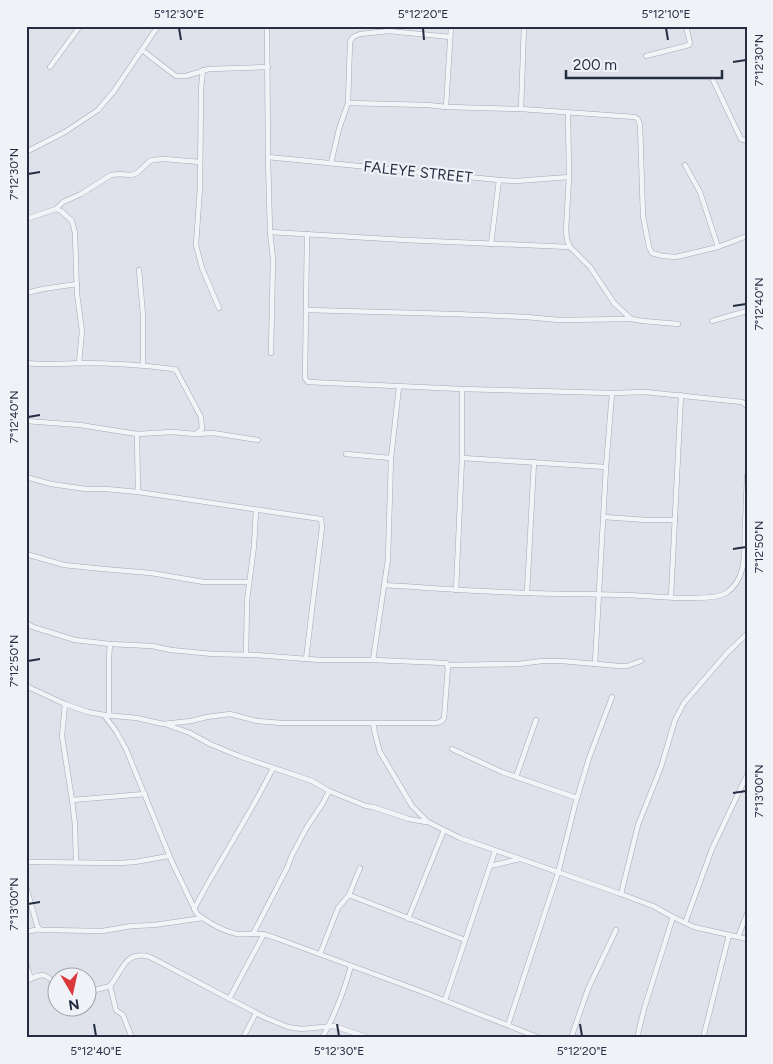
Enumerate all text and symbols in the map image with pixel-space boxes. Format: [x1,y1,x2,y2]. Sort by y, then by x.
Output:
text: 5°12'30"E [154,7,204,21]
text: 5°12'20"E [398,7,448,21]
text: 5°12'10"E [642,7,690,21]
text: 7°12'30"N [752,34,766,86]
scale bar [566,48,722,80]
text: 200 m [573,56,617,74]
text: 7°12'30"N [7,148,21,200]
street label: FALEYE STREET [363,157,474,187]
text: 7°12'40"N [752,277,766,331]
text: 7°12'40"N [7,390,21,444]
text: 7°12'50"N [752,521,766,573]
text: 7°12'50"N [7,635,21,687]
text: 7°13'00"N [752,764,766,818]
text: 7°13'00"N [7,877,21,931]
north arrow [48,966,98,1016]
text: N [67,995,81,1014]
text: 5°12'40"E [70,1044,122,1058]
text: 5°12'30"E [314,1044,364,1058]
text: 5°12'20"E [557,1044,607,1058]

